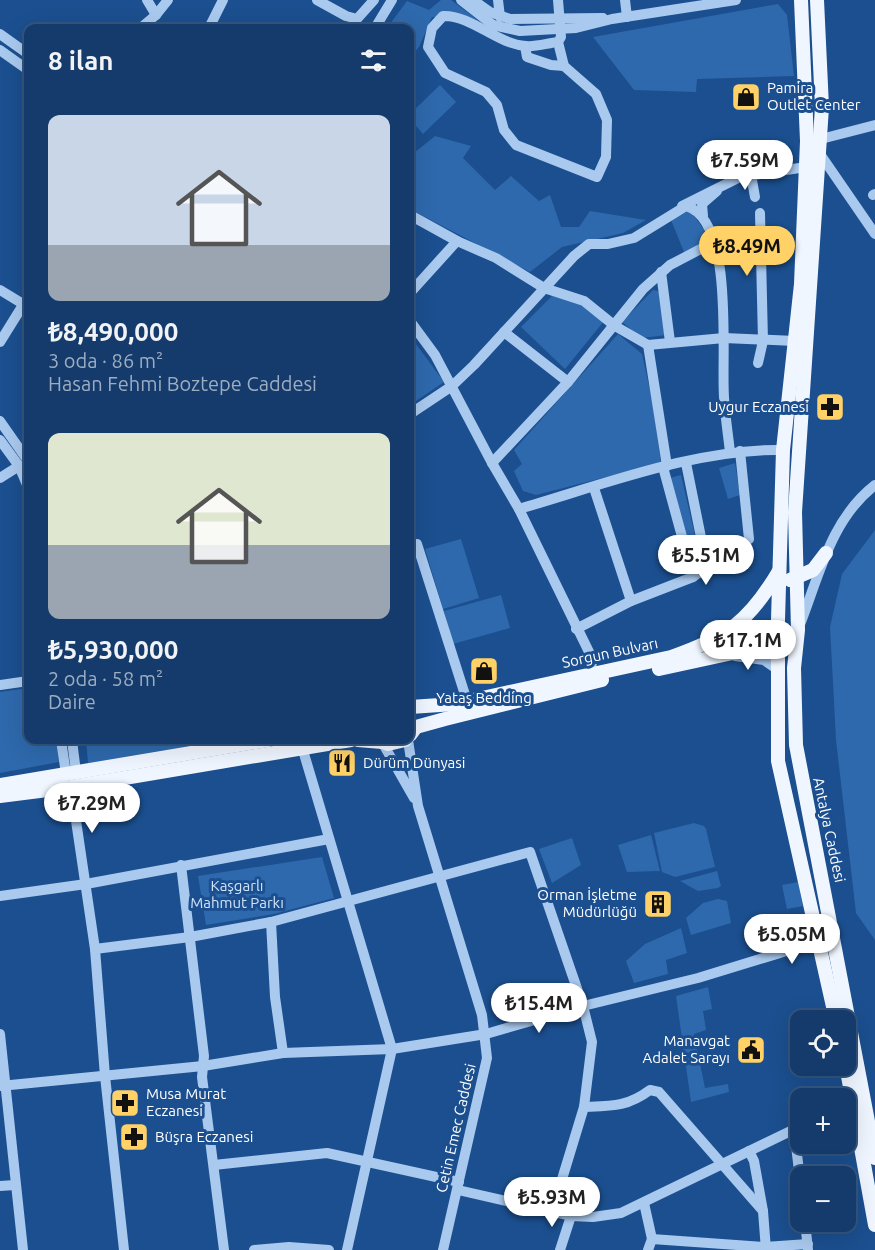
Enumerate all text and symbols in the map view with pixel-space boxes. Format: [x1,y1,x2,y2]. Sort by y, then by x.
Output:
icon: filters [357,44,390,77]
text: 8 ilan [48,46,114,75]
place label: Pamira Outlet Center [767,79,861,113]
shop icon: Pamira Outlet Center [730,81,762,113]
pin: ₺7.59M [696,140,794,191]
text: ₺7.59M [711,148,779,171]
icon: home [165,154,273,262]
pin: ₺8.49M [698,226,796,277]
text: ₺8.49M [713,234,781,257]
text: ₺8,490,000 [48,317,178,346]
text: 3 oda · 86 m² [48,349,163,372]
text: Hasan Fehmi Boztepe Caddesi [48,372,317,395]
pharmacy icon: Uygur Eczanesi [814,391,846,423]
place label: Uygur Eczanesi [708,398,809,415]
icon: home [165,472,273,580]
pin: ₺5.51M [657,535,755,586]
text: ₺5.51M [672,543,740,566]
pin: ₺17.1M [699,620,797,671]
text: ₺17.1M [714,628,782,651]
street label: Sorgun Bulvarı [560,634,660,671]
text: ₺5,930,000 [48,635,178,664]
shop icon: Yataş Bedding [468,655,500,687]
text: 2 oda · 58 m² [48,667,163,690]
place label: Yataş Bedding [436,689,532,706]
text: Daire [48,690,96,713]
restaurant icon: Dürüm Dünyasi [326,747,358,779]
place label: Dürüm Dünyasi [363,754,465,771]
street label: Antalya Caddesi [810,776,849,884]
pin: ₺7.29M [43,783,141,834]
text: ₺7.29M [58,791,126,814]
park label: Kaşgarlı Mahmut Parkı [190,877,284,911]
place label: Orman İşletme Müdürlüğü [537,886,637,920]
building icon: Orman İşletme Müdürlüğü [642,888,674,920]
pin: ₺5.05M [743,914,841,965]
text: ₺5.05M [758,922,826,945]
pin: ₺15.4M [490,983,588,1034]
text: ₺15.4M [505,991,573,1014]
map controls [790,1010,856,1232]
button: locate [790,1010,856,1076]
place label: Manavgat Adalet Sarayı [642,1032,730,1066]
public building icon: Manavgat Adalet Sarayı [735,1034,767,1066]
street label: Cetin Emec Caddesi [432,1062,479,1194]
place label: Musa Murat Eczanesi [146,1085,226,1119]
pharmacy icon: Musa Murat Eczanesi [109,1087,141,1119]
button: + [790,1088,856,1154]
pharmacy icon: Büşra Eczanesi [118,1121,150,1153]
place label: Büşra Eczanesi [155,1128,253,1145]
button: − [790,1166,856,1232]
pin: ₺5.93M [503,1177,601,1228]
text: ₺5.93M [518,1185,586,1208]

